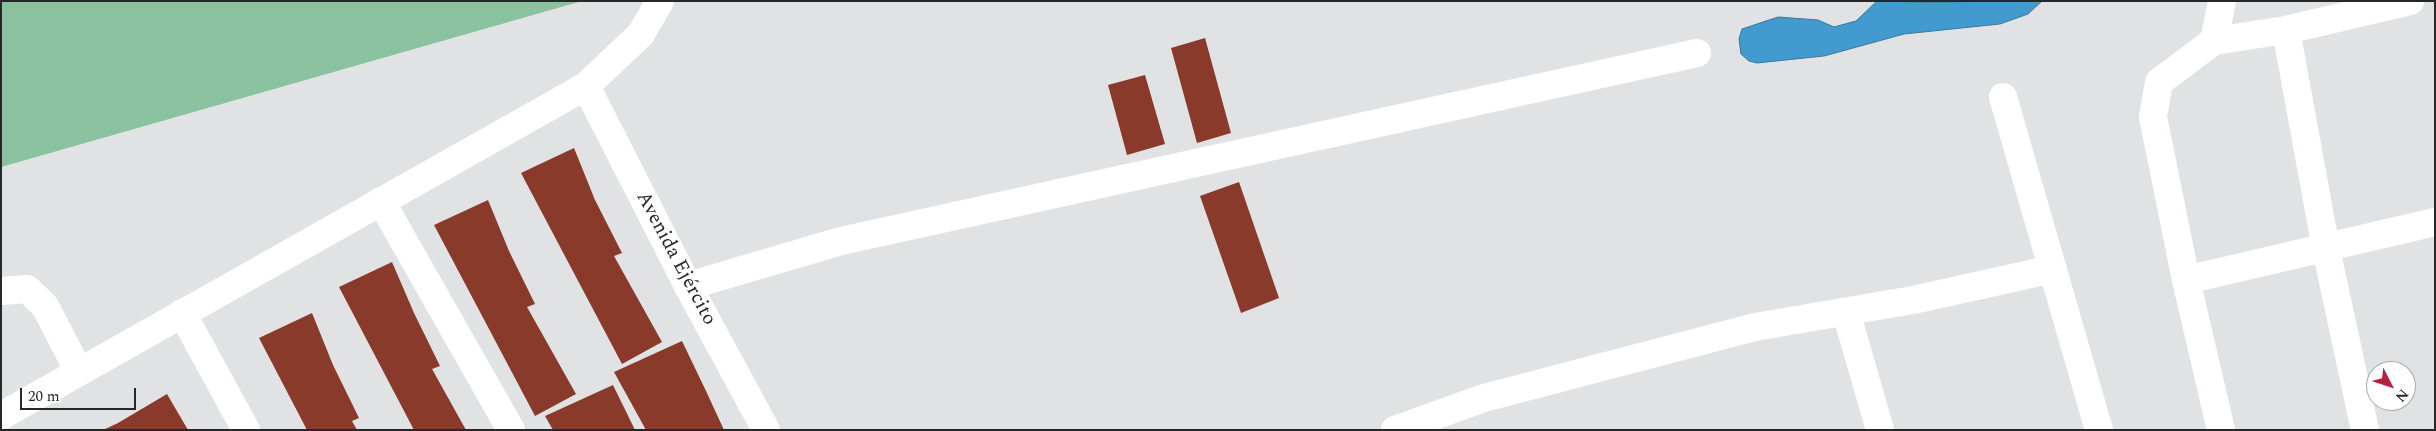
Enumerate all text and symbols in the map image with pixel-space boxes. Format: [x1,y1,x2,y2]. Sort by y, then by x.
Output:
street label: Avenida Ejército [630,188,720,330]
north arrow [2366,361,2416,411]
scale bar [22,378,139,410]
text: N [2390,384,2414,407]
text: 20 m [28,385,60,408]

